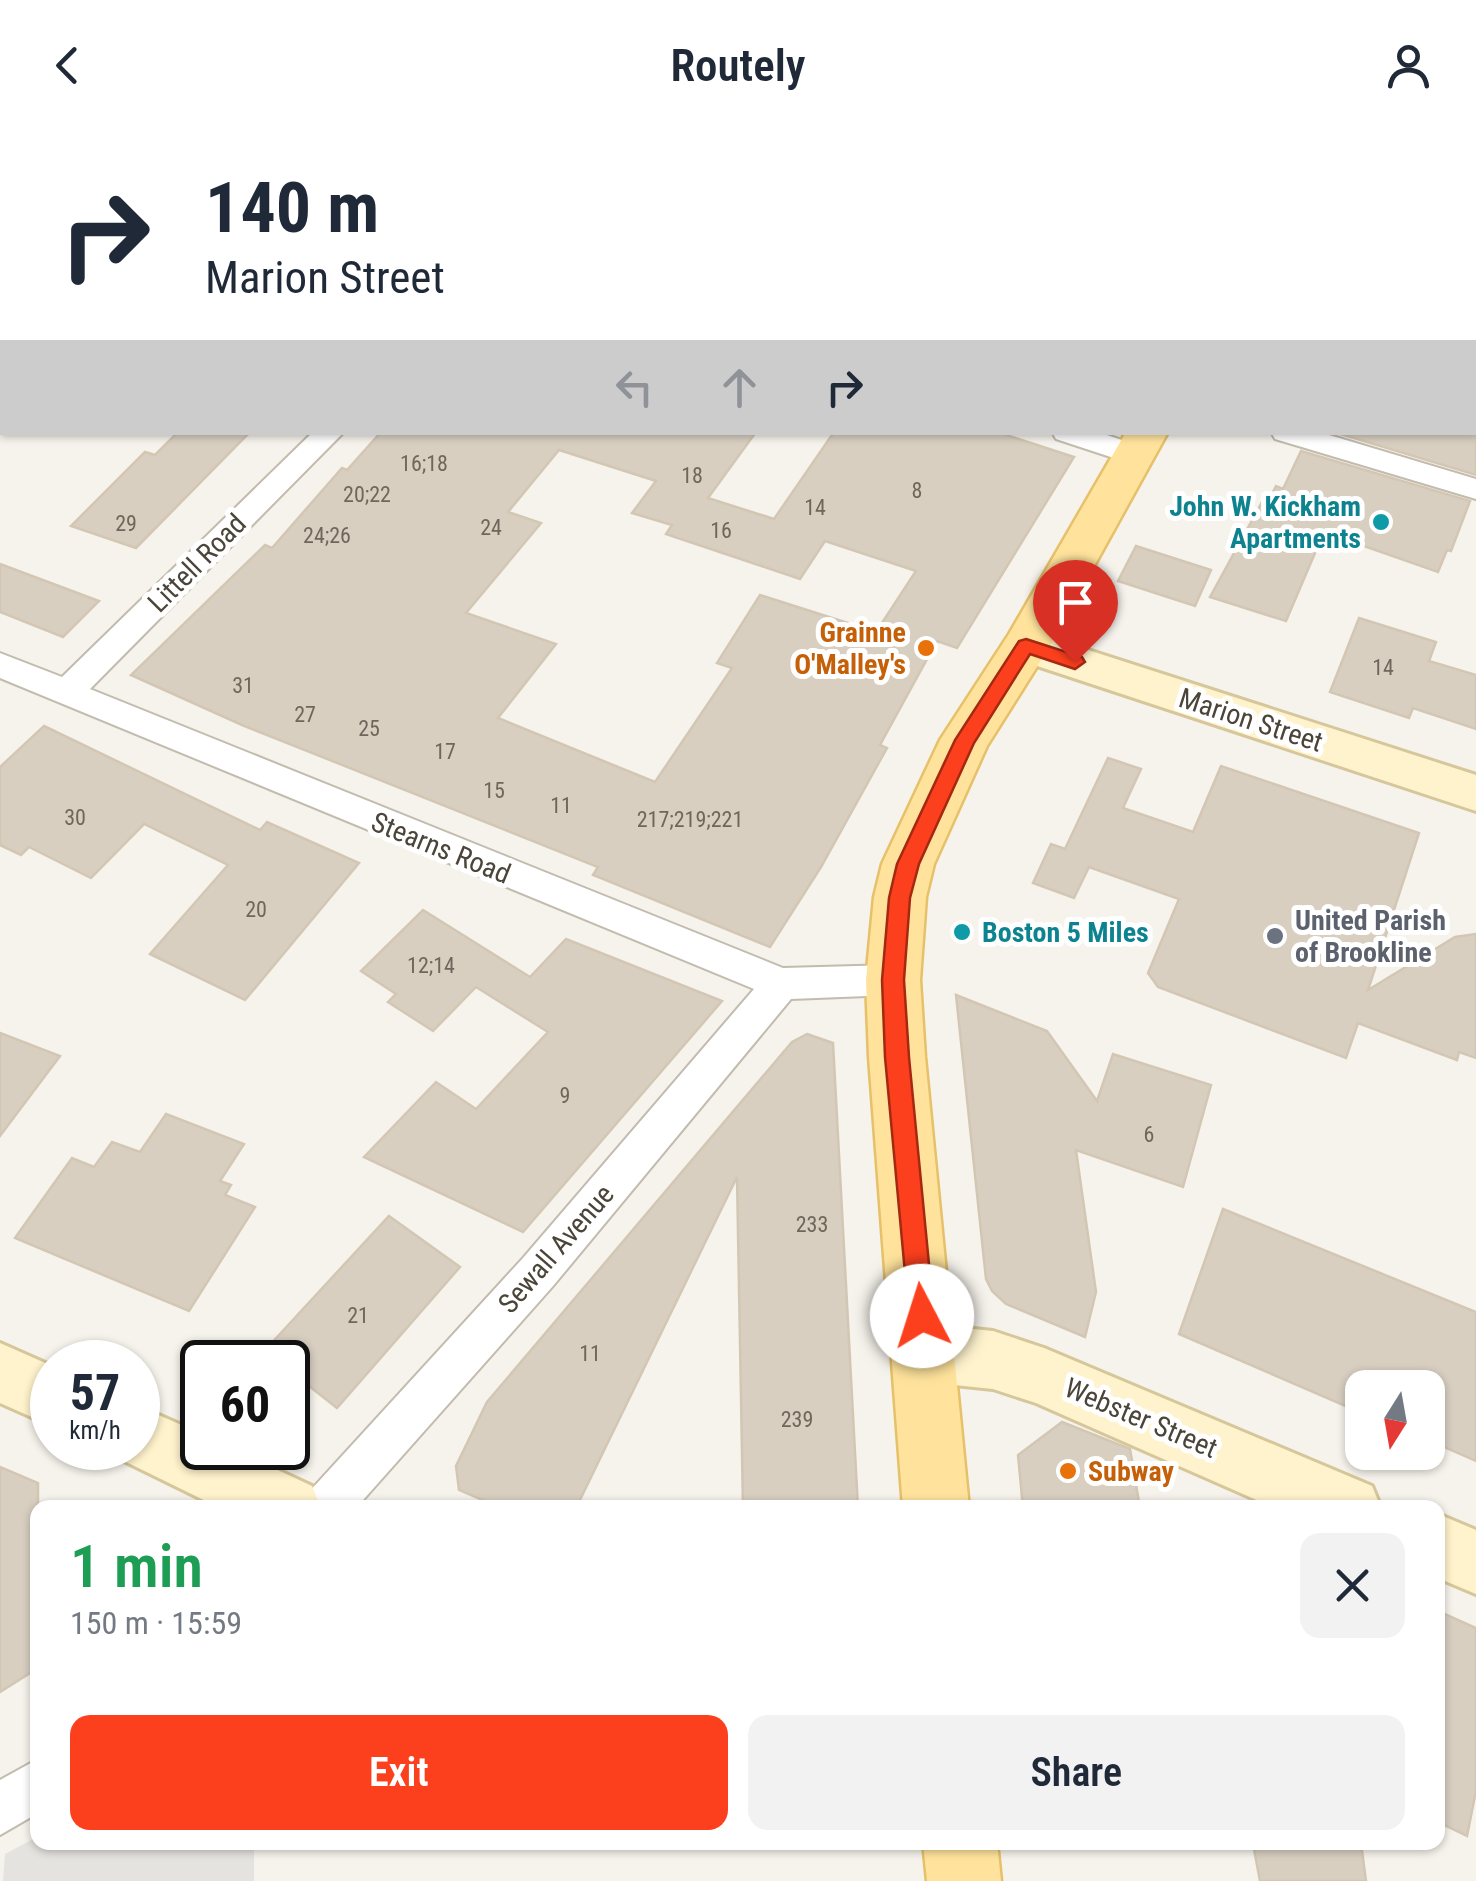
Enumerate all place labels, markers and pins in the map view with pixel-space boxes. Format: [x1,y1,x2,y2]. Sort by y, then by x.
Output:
place label: John W. Kickham Apartments [1169,490,1361,555]
marker: John W. Kickham Apartments [1370,511,1392,533]
pin [1033,560,1118,663]
place label: Grainne O'Malley's [794,616,906,681]
marker: Grainne O'Malley's [915,637,937,659]
place label: United Parish of Brookline [1295,904,1446,969]
place label: Boston 5 Miles [982,916,1149,949]
marker: Boston 5 Miles [951,921,973,943]
marker: United Parish of Brookline [1264,925,1286,947]
place label: Subway [1088,1455,1174,1488]
marker: Subway [1057,1460,1079,1482]

